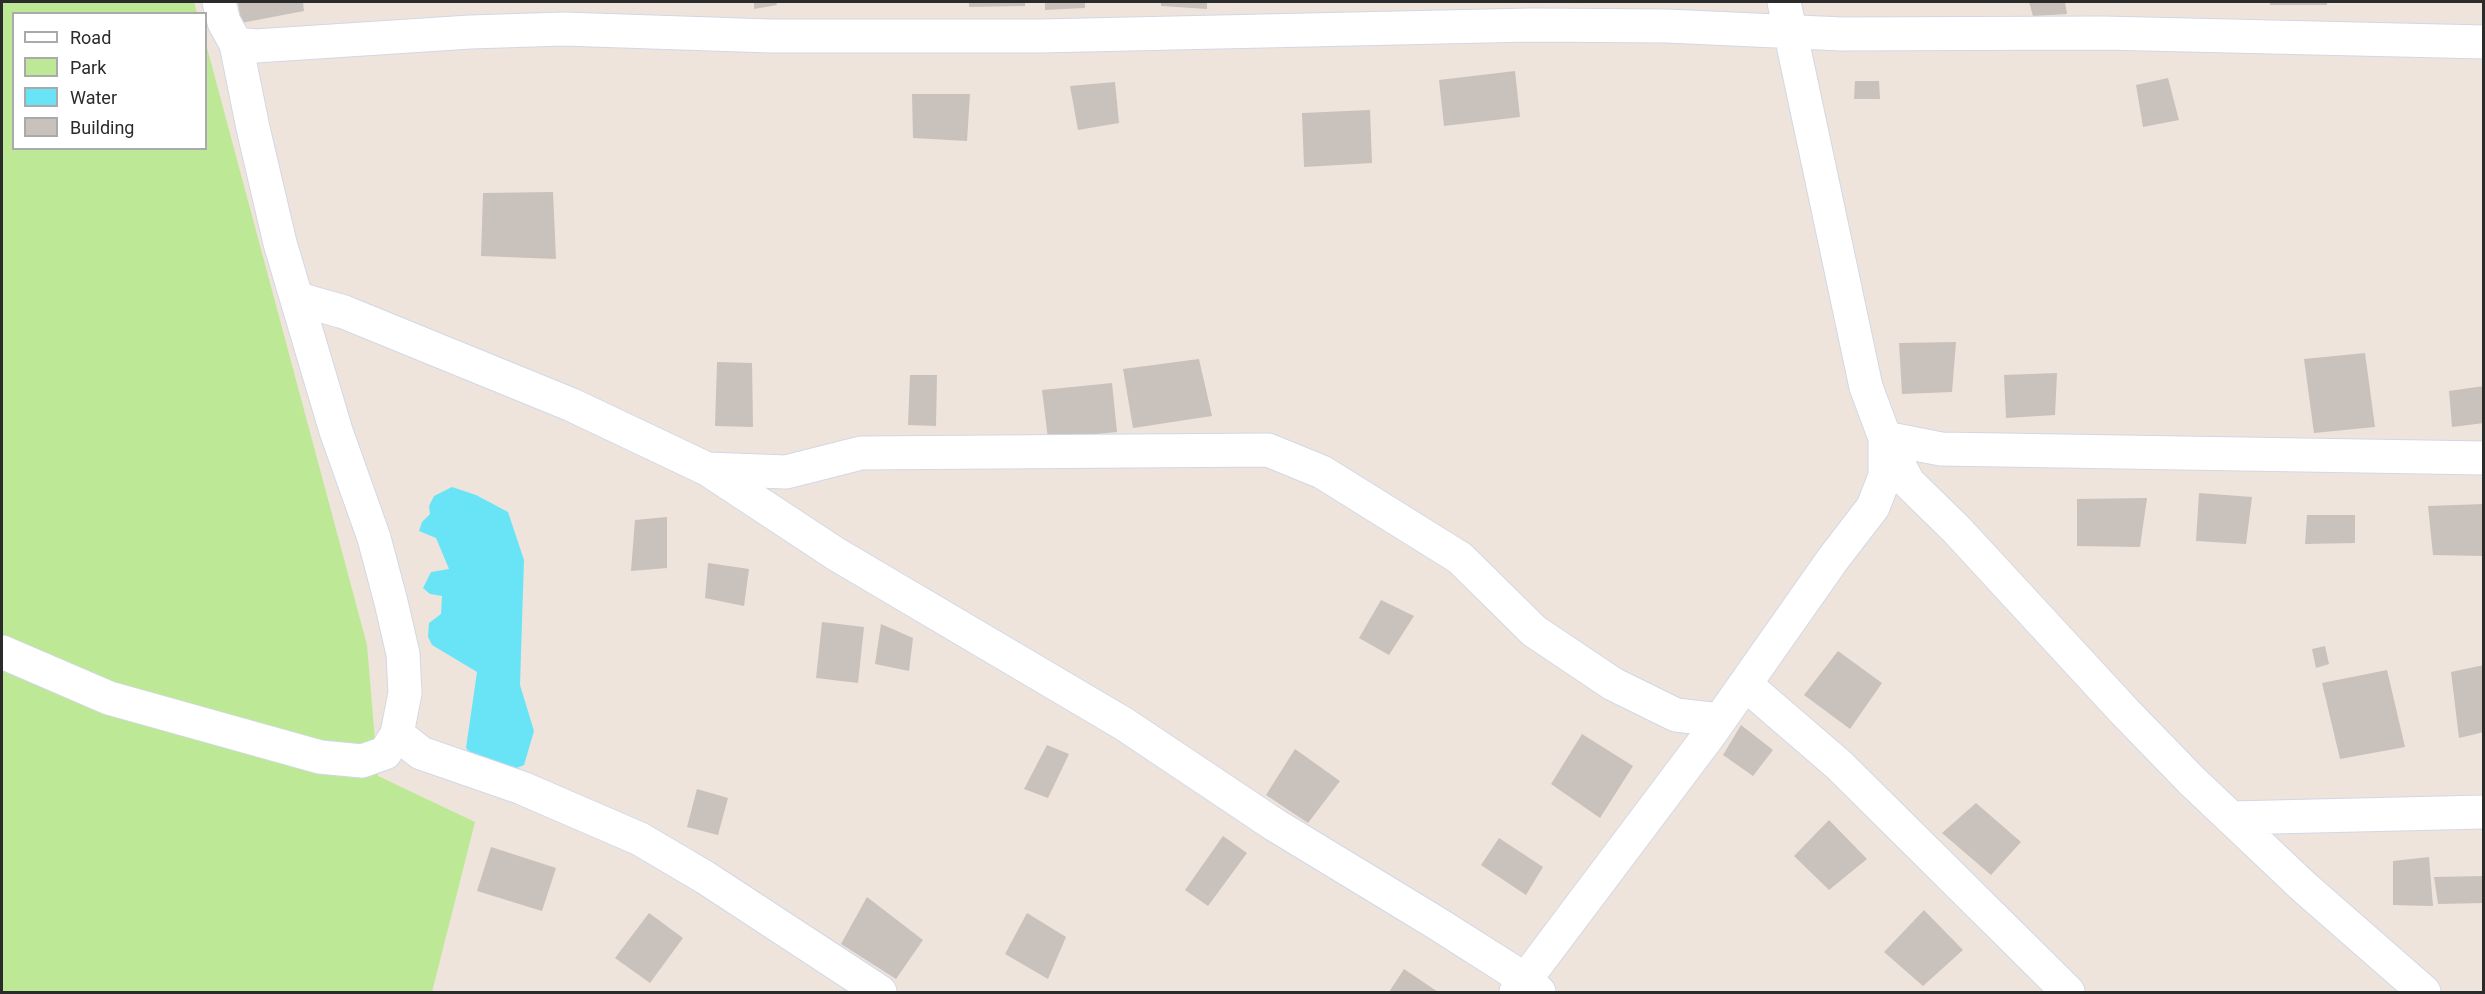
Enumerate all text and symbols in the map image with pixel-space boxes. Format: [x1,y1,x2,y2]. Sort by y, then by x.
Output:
legend [12,12,207,150]
text: Road [70,27,111,48]
text: Park [70,57,106,78]
text: Water [70,87,117,108]
text: Building [70,117,134,138]

